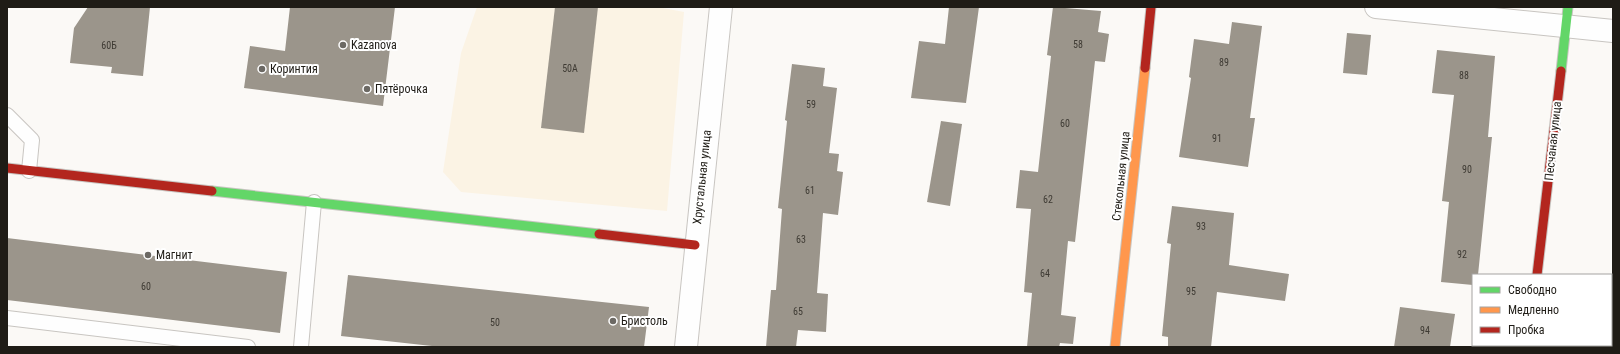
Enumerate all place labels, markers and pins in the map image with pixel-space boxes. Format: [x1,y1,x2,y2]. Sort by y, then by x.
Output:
place label: Kazanova [351,38,397,52]
marker: Kazanova [338,40,348,50]
place label: Коринтия [270,62,318,76]
marker: Коринтия [257,64,267,74]
place label: Пятёрочка [375,82,428,96]
marker: Пятёрочка [362,84,372,94]
place label: Магнит [156,248,193,262]
marker: Магнит [143,250,153,260]
place label: Бристоль [621,314,668,328]
marker: Бристоль [608,316,618,326]

